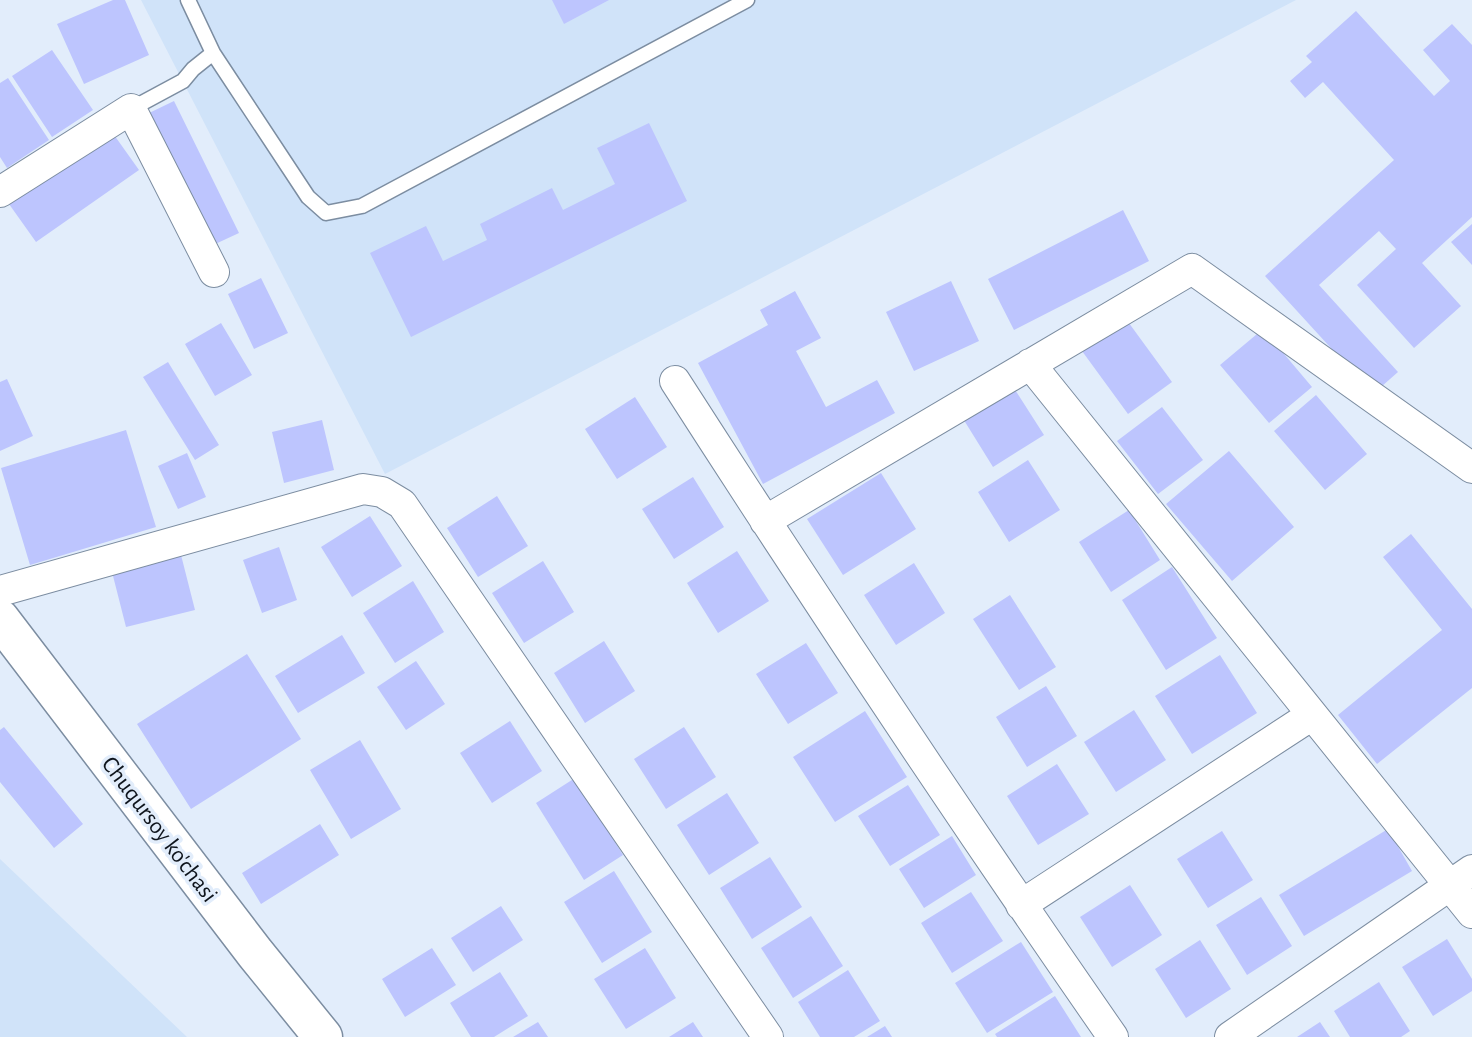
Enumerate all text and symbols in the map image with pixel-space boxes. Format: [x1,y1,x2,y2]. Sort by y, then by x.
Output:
street label: Chuqursoy ko'chasi [97,752,222,907]

